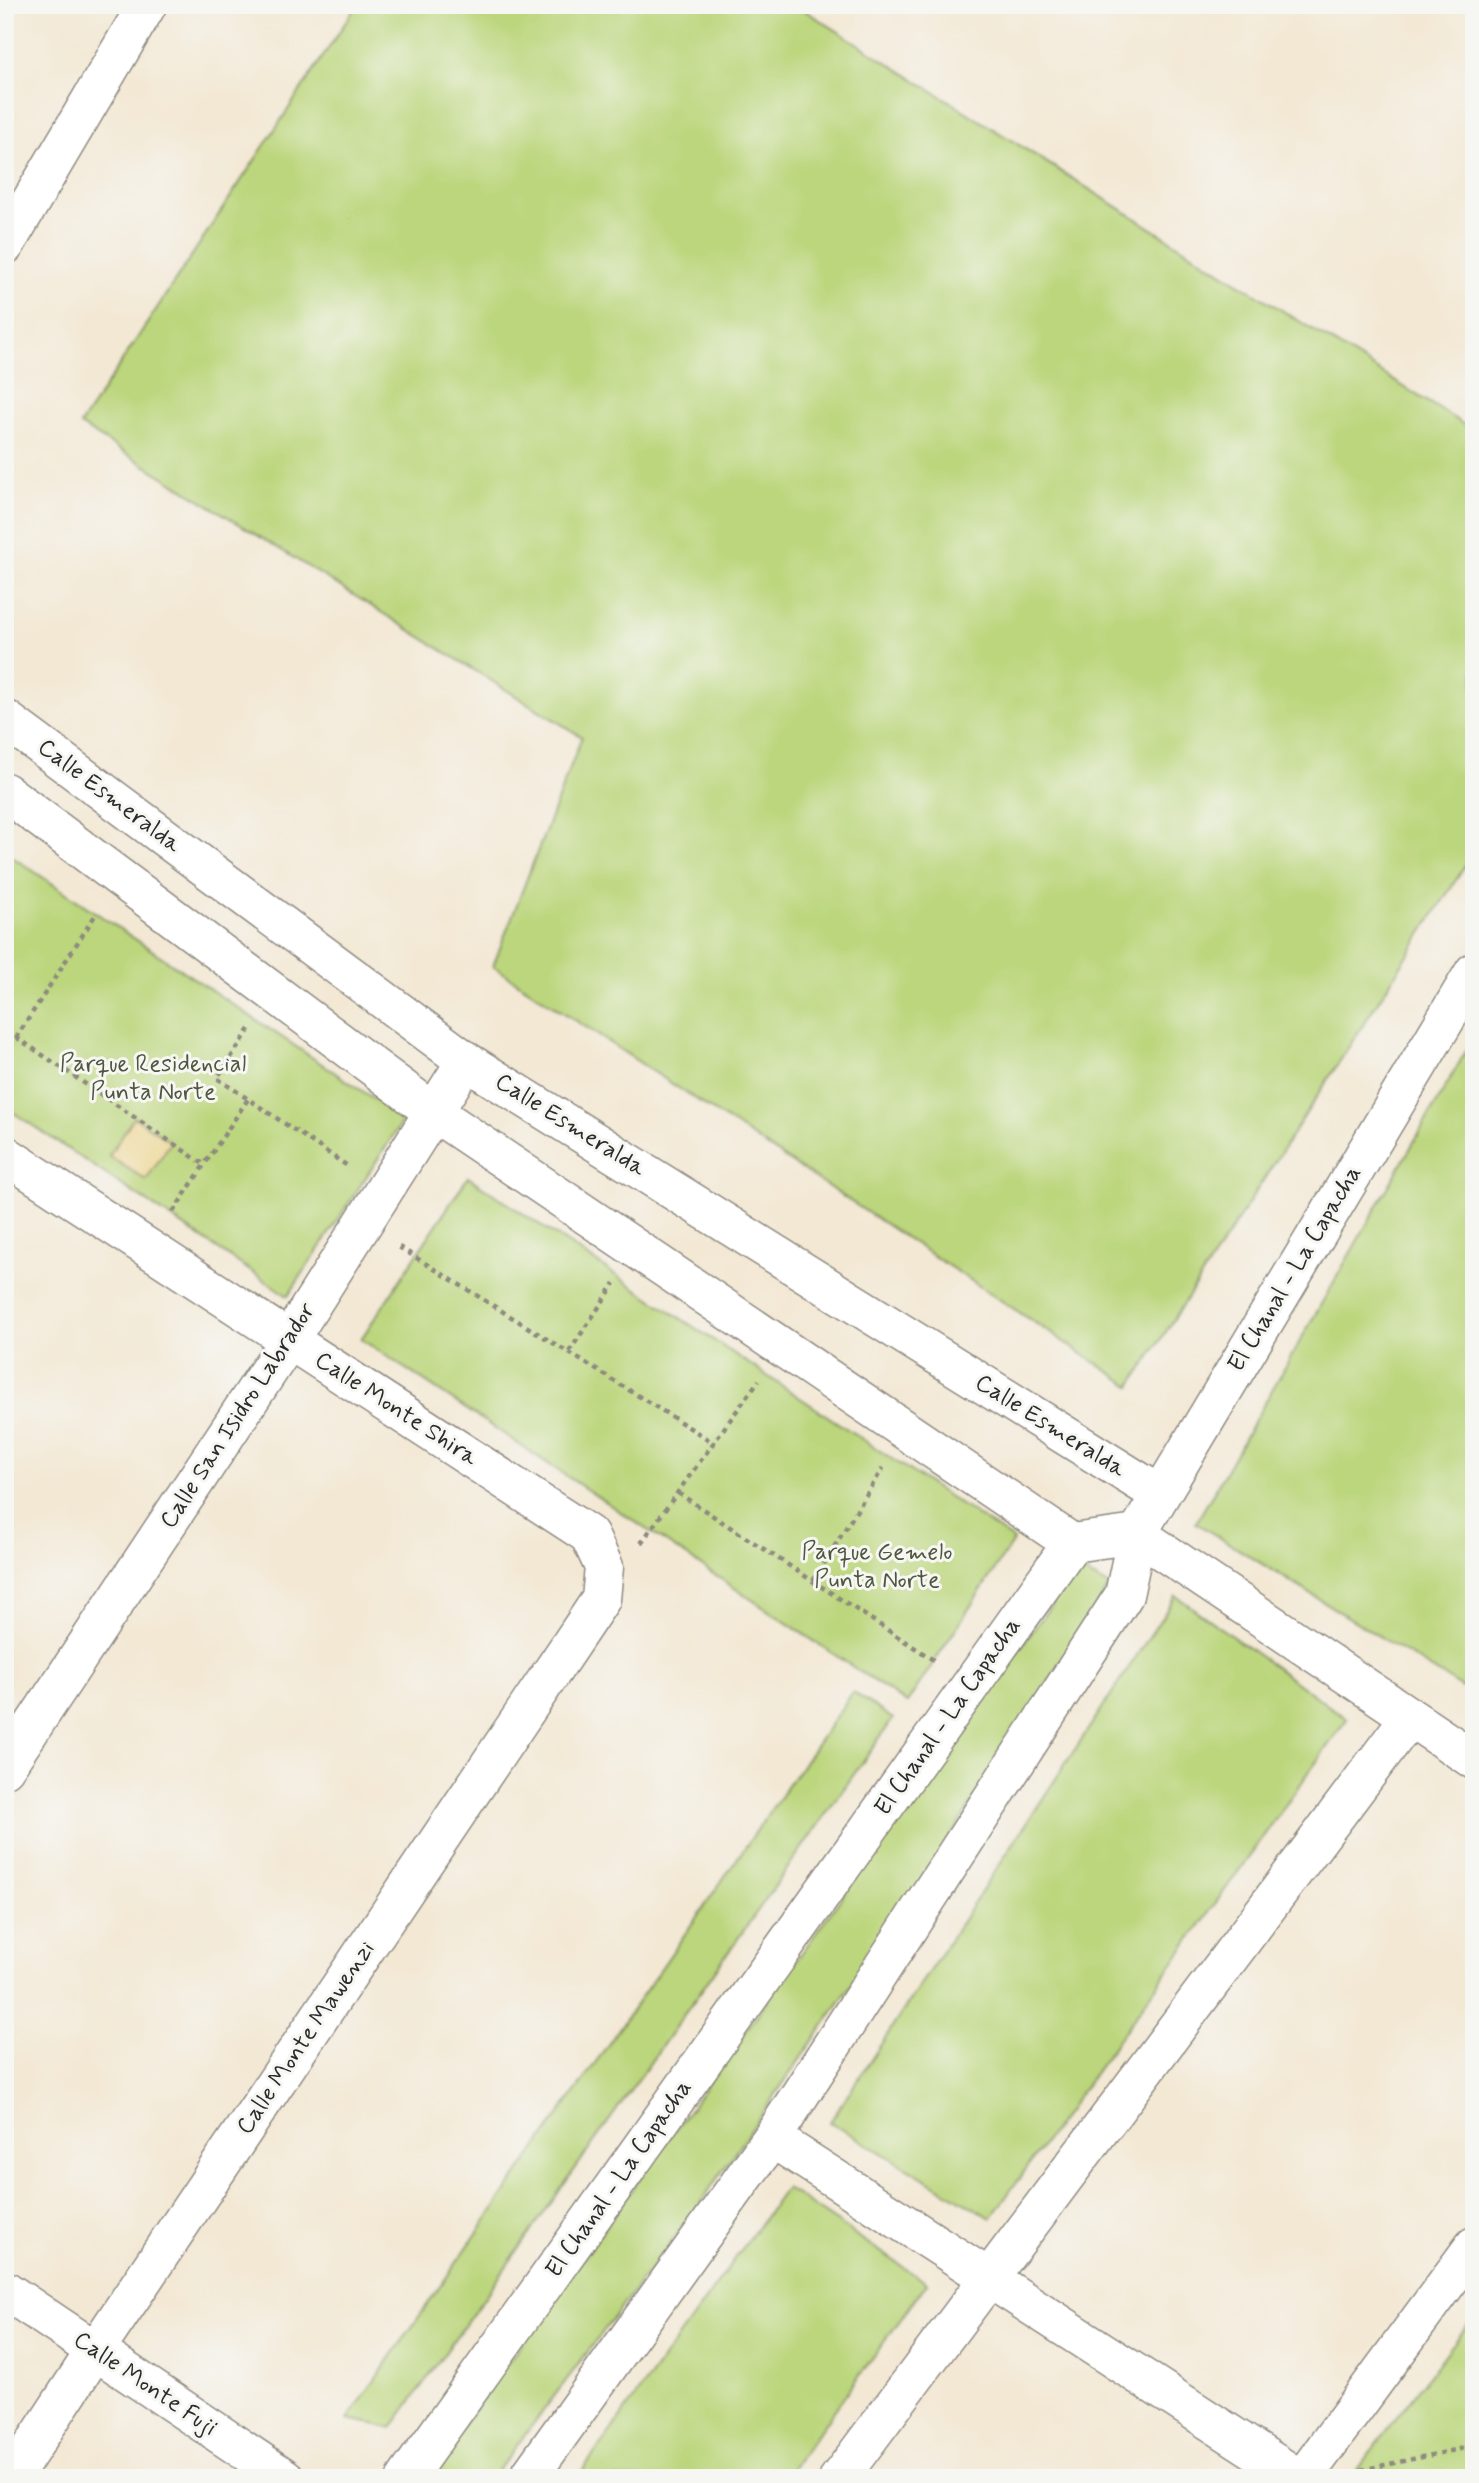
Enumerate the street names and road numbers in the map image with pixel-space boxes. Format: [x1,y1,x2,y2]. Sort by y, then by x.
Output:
street label: Calle Esmeralda [31,732,187,860]
street label: Calle Esmeralda [489,1066,652,1184]
street label: El Chanal - La Capacha [1221,1160,1369,1378]
street label: Calle San Isidro Labrador [153,1297,323,1535]
street label: Calle Monte Shira [309,1345,484,1474]
street label: Calle Esmeralda [969,1367,1132,1485]
street label: El Chanal - La Capacha [868,1612,1028,1822]
street label: Calle Monte Mawenzi [230,1935,382,2141]
street label: El Chanal - La Capacha [539,2074,699,2284]
street label: Calle Monte Fuji [67,2325,223,2443]

